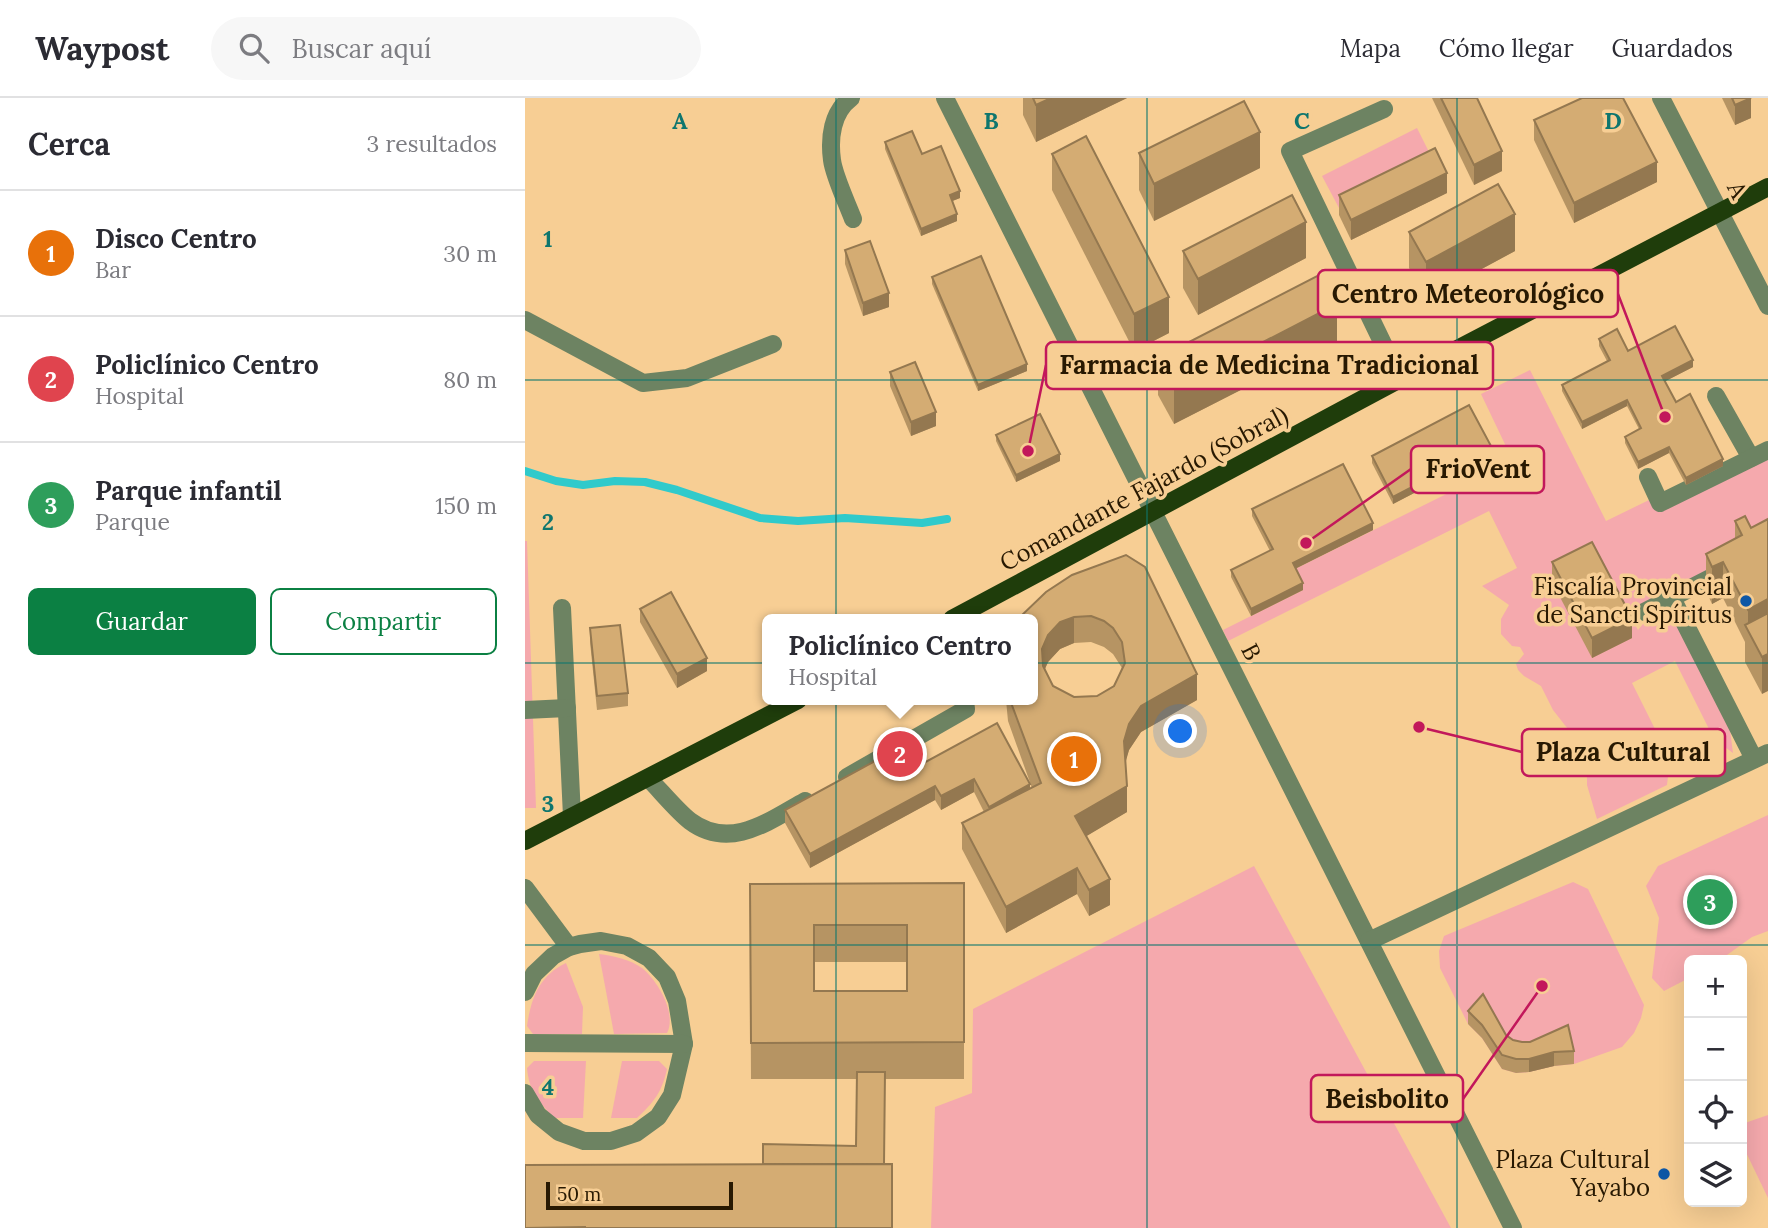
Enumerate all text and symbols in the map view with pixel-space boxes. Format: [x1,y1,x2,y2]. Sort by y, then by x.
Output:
search box [211,17,701,80]
text: Waypost [35,27,169,69]
icon: search [235,29,273,67]
text: Buscar aquí [291,32,431,65]
text: Mapa [1340,33,1401,64]
text: Cómo llegar [1439,33,1574,64]
text: Guardados [1612,33,1733,64]
text: A [672,106,688,135]
text: B [983,106,999,135]
text: C [1294,106,1310,135]
text: D [1604,106,1622,135]
text: Cerca [28,125,110,163]
text: 3 resultados [367,129,497,158]
street label: A [1720,175,1755,204]
text: Disco Centro [95,222,257,255]
text: 1 [543,224,553,253]
text: 1 [46,239,56,268]
text: 30 m [443,239,497,268]
text: Bar [95,255,131,284]
callout: Centro Meteorológico [1318,270,1618,317]
text: Centro Meteorológico [1332,277,1604,310]
callout: Farmacia de Medicina Tradicional [1046,342,1493,389]
text: Policlínico Centro [95,348,319,381]
text: Farmacia de Medicina Tradicional [1059,348,1479,381]
text: 2 [45,365,57,394]
text: 80 m [443,365,497,394]
text: Hospital [95,381,184,410]
street label: Comandante Fajardo (Sobral) [994,399,1293,578]
callout: FrioVent [1411,446,1544,493]
text: FrioVent [1425,452,1532,485]
text: Parque infantil [95,474,282,507]
text: 3 [45,491,57,520]
text: 150 m [435,491,497,520]
text: Parque [95,507,170,536]
text: 2 [542,507,554,536]
place label: Fiscalía Provincial de Sancti Spíritus [1533,571,1732,630]
button: Guardar [28,588,256,655]
button: Compartir [270,588,497,655]
marker: Fiscalía Provincial de Sancti Spíritus [1738,593,1754,609]
popup [762,614,1038,705]
text: Policlínico Centro [788,629,1012,662]
street label: B [1234,638,1269,665]
text: Hospital [788,662,877,691]
your location [1163,714,1197,748]
pin: 2 [877,728,923,780]
callout: Plaza Cultural [1522,729,1725,776]
pin: 1 [1051,733,1097,785]
text: Plaza Cultural [1536,735,1710,768]
text: 3 [542,789,554,818]
pin: 3 [1687,876,1733,928]
map controls [1684,955,1747,1207]
button: + [1684,955,1747,1018]
button: − [1684,1018,1747,1081]
text: 4 [542,1072,554,1101]
callout: Beisbolito [1311,1075,1463,1122]
button: locate [1684,1081,1747,1144]
text: Beisbolito [1325,1082,1449,1115]
place label: Plaza Cultural Yayabo [1495,1144,1650,1203]
button: layers [1684,1144,1747,1207]
marker: Plaza Cultural Yayabo [1656,1166,1672,1182]
scale bar [546,1179,733,1211]
text: 50 m [557,1182,601,1206]

